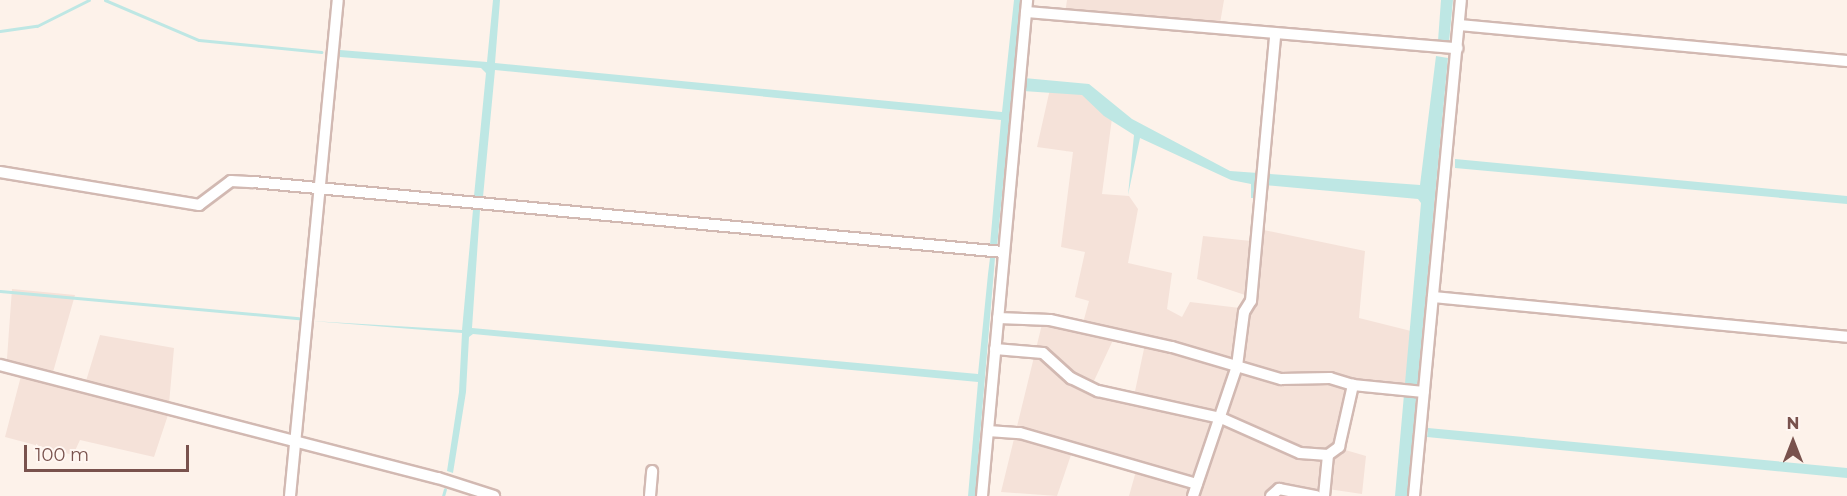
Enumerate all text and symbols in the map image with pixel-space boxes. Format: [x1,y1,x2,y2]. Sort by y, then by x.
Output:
north arrow [1763,412,1823,472]
text: N [1787,414,1799,433]
scale bar [27,433,192,471]
text: 100 m [35,444,89,466]

